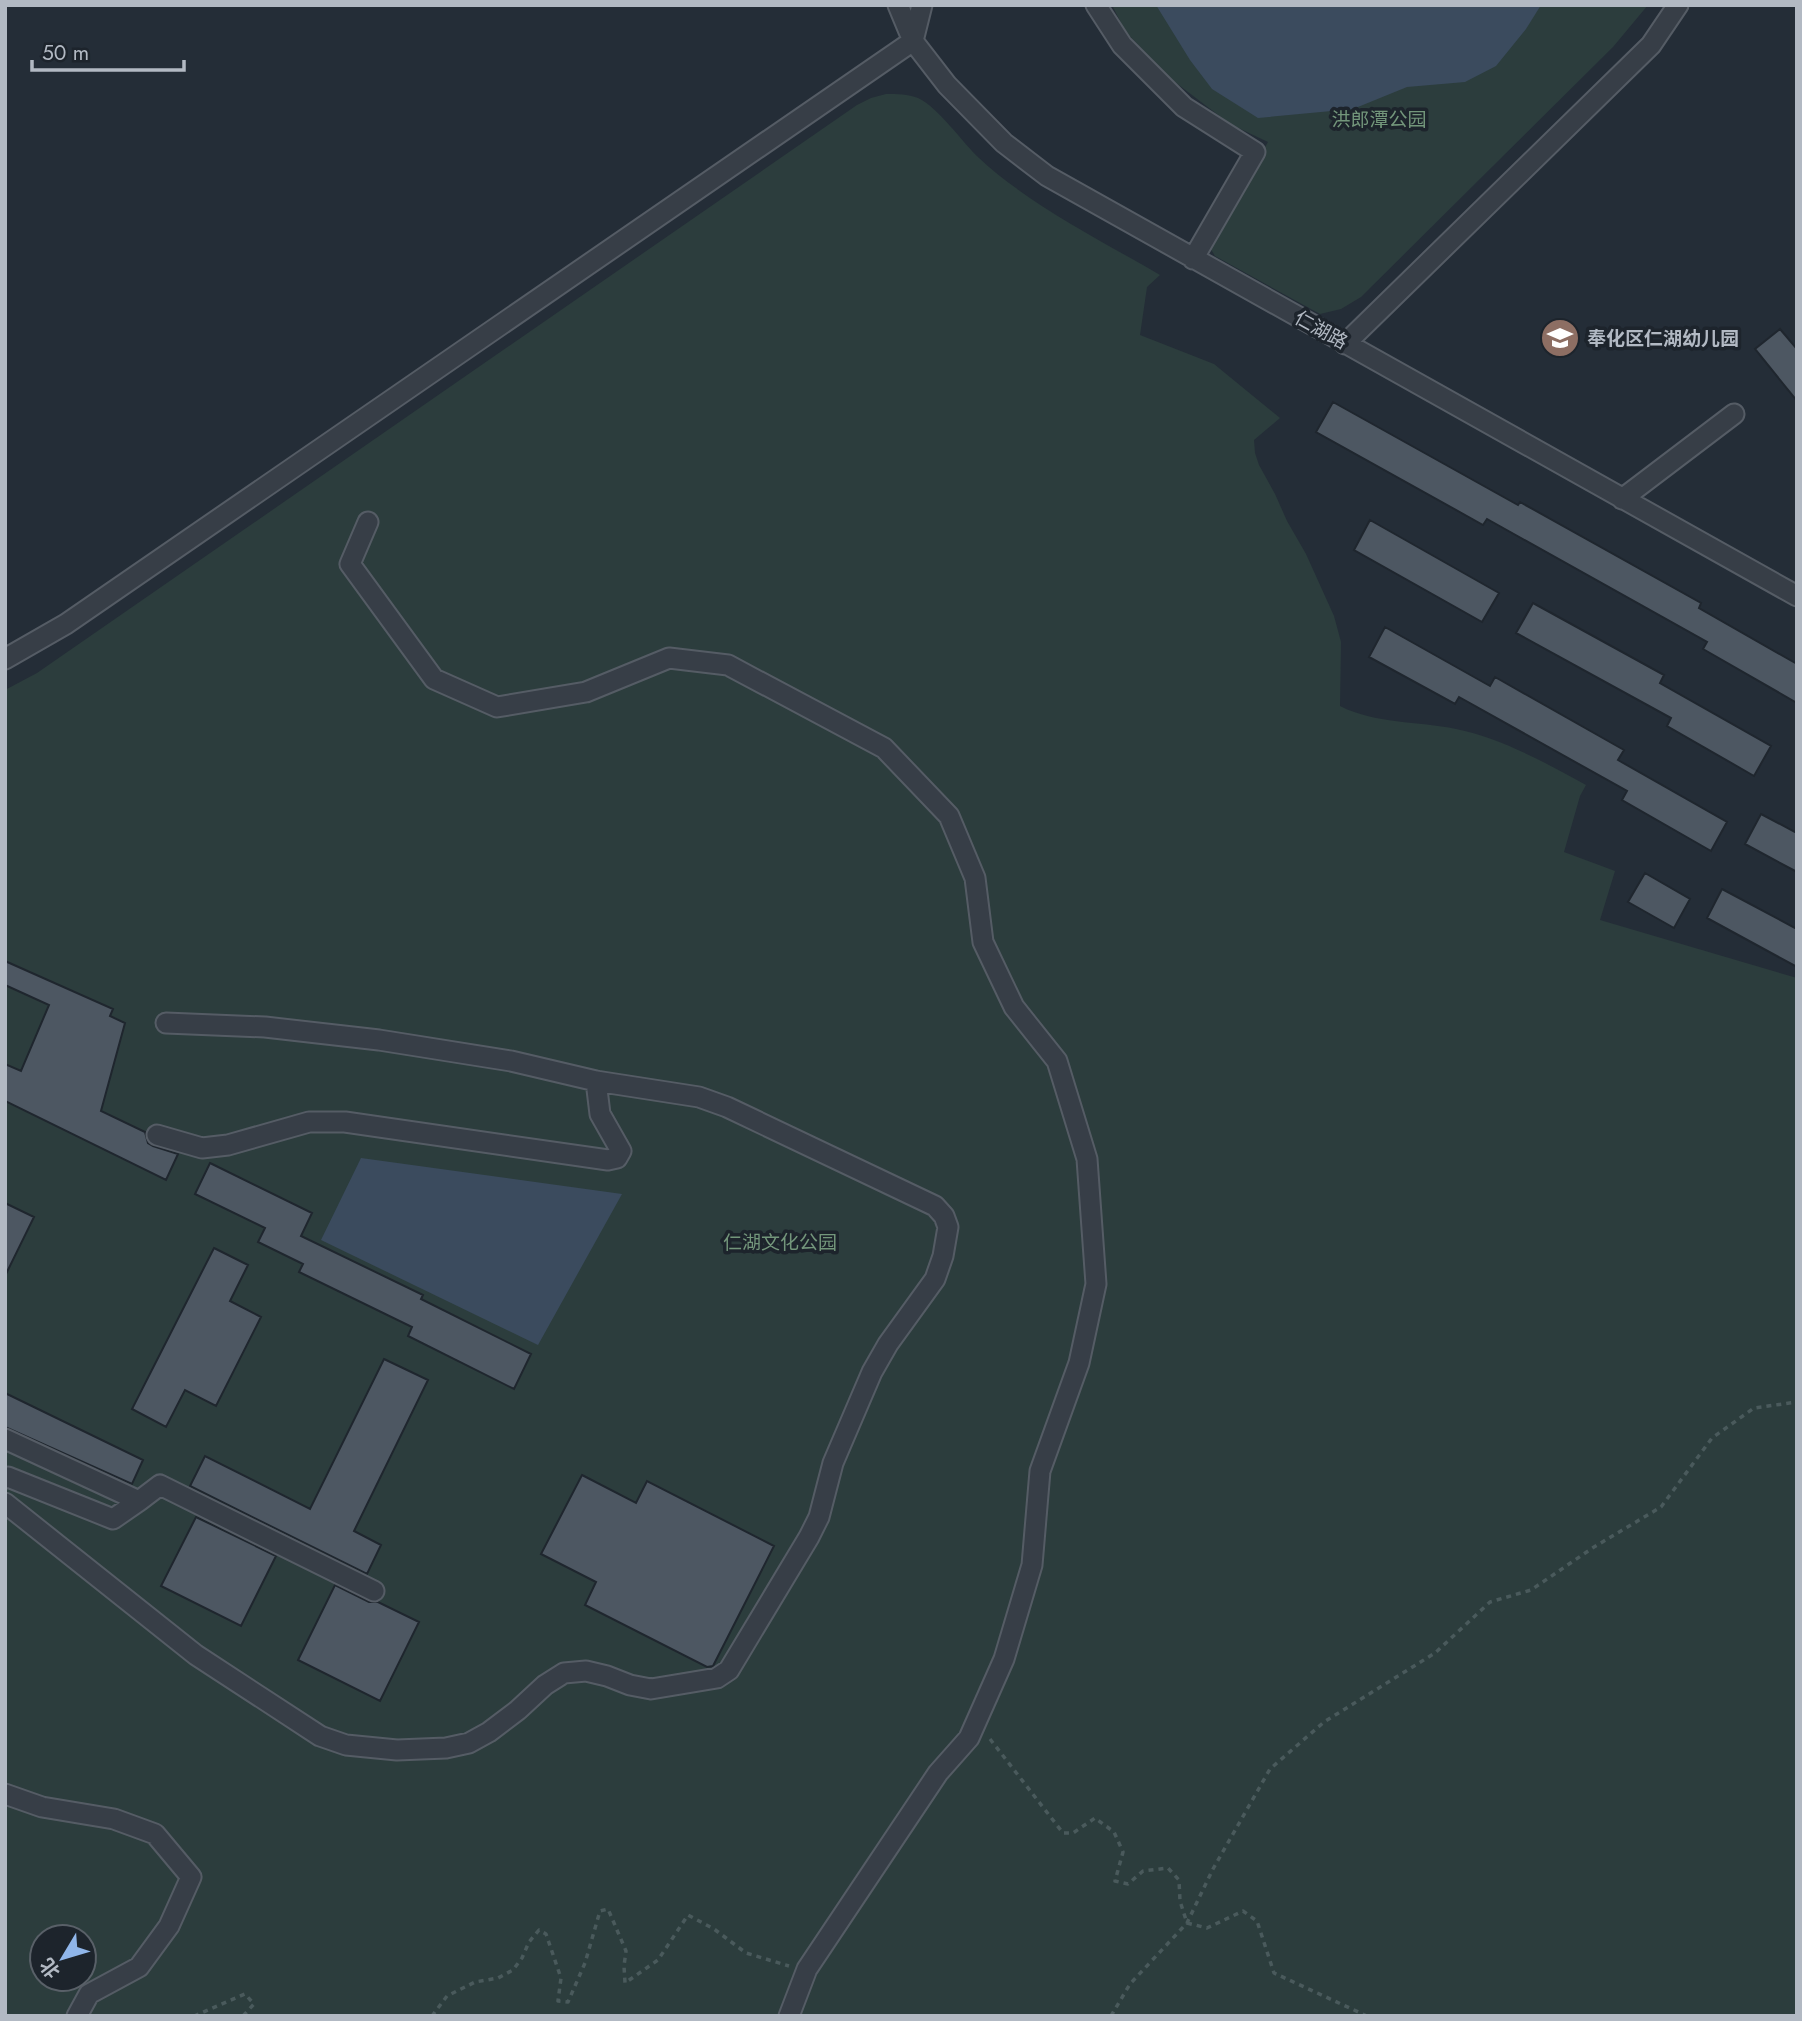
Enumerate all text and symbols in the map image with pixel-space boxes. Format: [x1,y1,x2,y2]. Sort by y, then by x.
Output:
scale bar [32,28,184,72]
text: 50 m [42,38,89,68]
park label: 洪郎潭公园 [1331,106,1427,133]
street label: 仁湖路 [1290,304,1352,356]
school or university icon: 奉化区仁湖幼儿园 [1539,317,1581,359]
place label: 奉化区仁湖幼儿园 [1587,325,1739,352]
park label: 仁湖文化公园 [723,1229,837,1256]
north arrow [28,1923,98,1993]
text: 北 [34,1952,66,1984]

